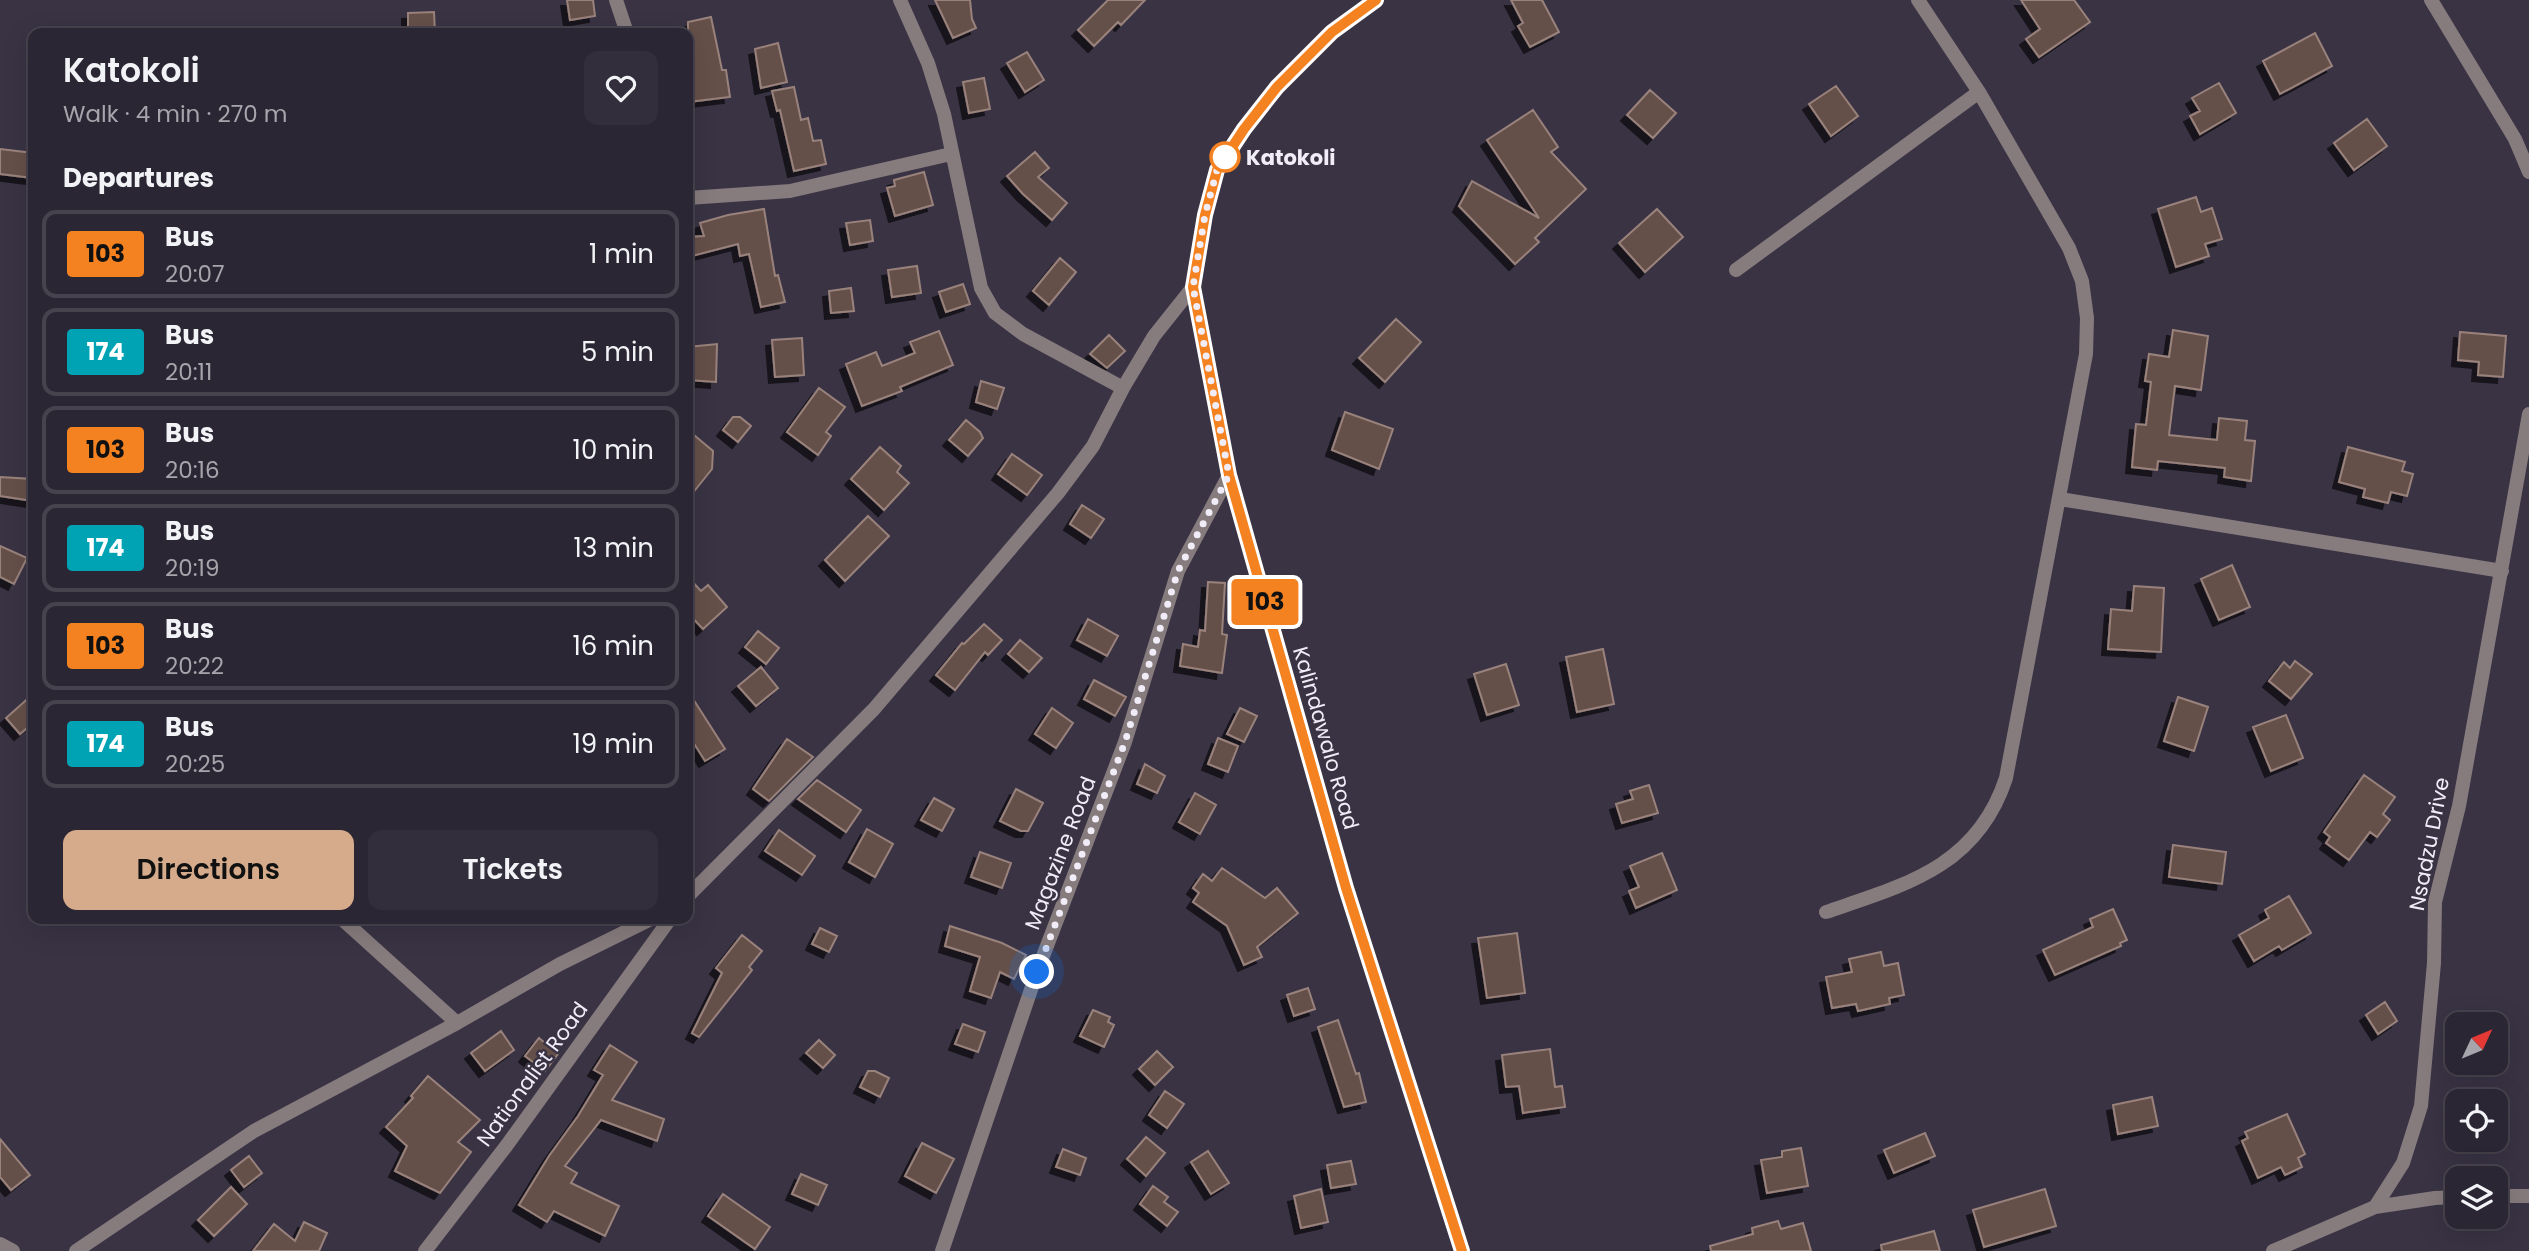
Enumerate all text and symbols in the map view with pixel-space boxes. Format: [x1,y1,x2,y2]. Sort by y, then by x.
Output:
text: Katokoli [63,47,200,94]
button: heart [584,51,658,125]
text: Walk · 4 min · 270 m [63,98,288,130]
marker: Katokoli [1210,142,1240,172]
place label: Katokoli [1246,143,1336,172]
text: Departures [63,160,214,196]
text: Bus [165,219,214,255]
text: 1 min [589,236,654,272]
text: 103 [86,237,125,270]
text: 20:07 [165,258,225,290]
text: Bus [165,317,214,353]
text: 5 min [581,334,654,370]
text: 174 [86,335,125,368]
text: 20:11 [165,356,212,388]
text: Bus [165,415,214,451]
text: 10 min [573,432,654,468]
text: 103 [86,433,125,466]
text: 20:16 [165,454,220,486]
text: Bus [165,513,214,549]
text: 13 min [574,530,654,566]
text: 174 [86,531,125,564]
text: 20:19 [165,552,219,584]
line badge: 103 [1225,579,1305,625]
text: 103 [1245,585,1285,618]
text: Bus [165,611,214,647]
text: 16 min [572,628,654,664]
text: 103 [86,629,125,662]
street label: Kalindawalo Road [1286,643,1366,833]
text: 20:22 [165,650,224,682]
text: Bus [165,709,214,745]
text: 19 min [573,726,654,762]
text: 174 [86,727,125,760]
text: 20:25 [165,748,225,780]
street label: Magazine Road [1017,772,1103,934]
street label: Nsadzu Drive [2402,775,2456,913]
button: Directions [63,830,354,910]
button: Tickets [368,830,658,910]
your location [1019,954,1054,989]
street label: Nationalist Road [470,996,594,1152]
north arrow [2445,1012,2508,1074]
map controls [2445,1012,2508,1229]
button: locate [2445,1089,2508,1152]
button: layers [2445,1166,2508,1229]

